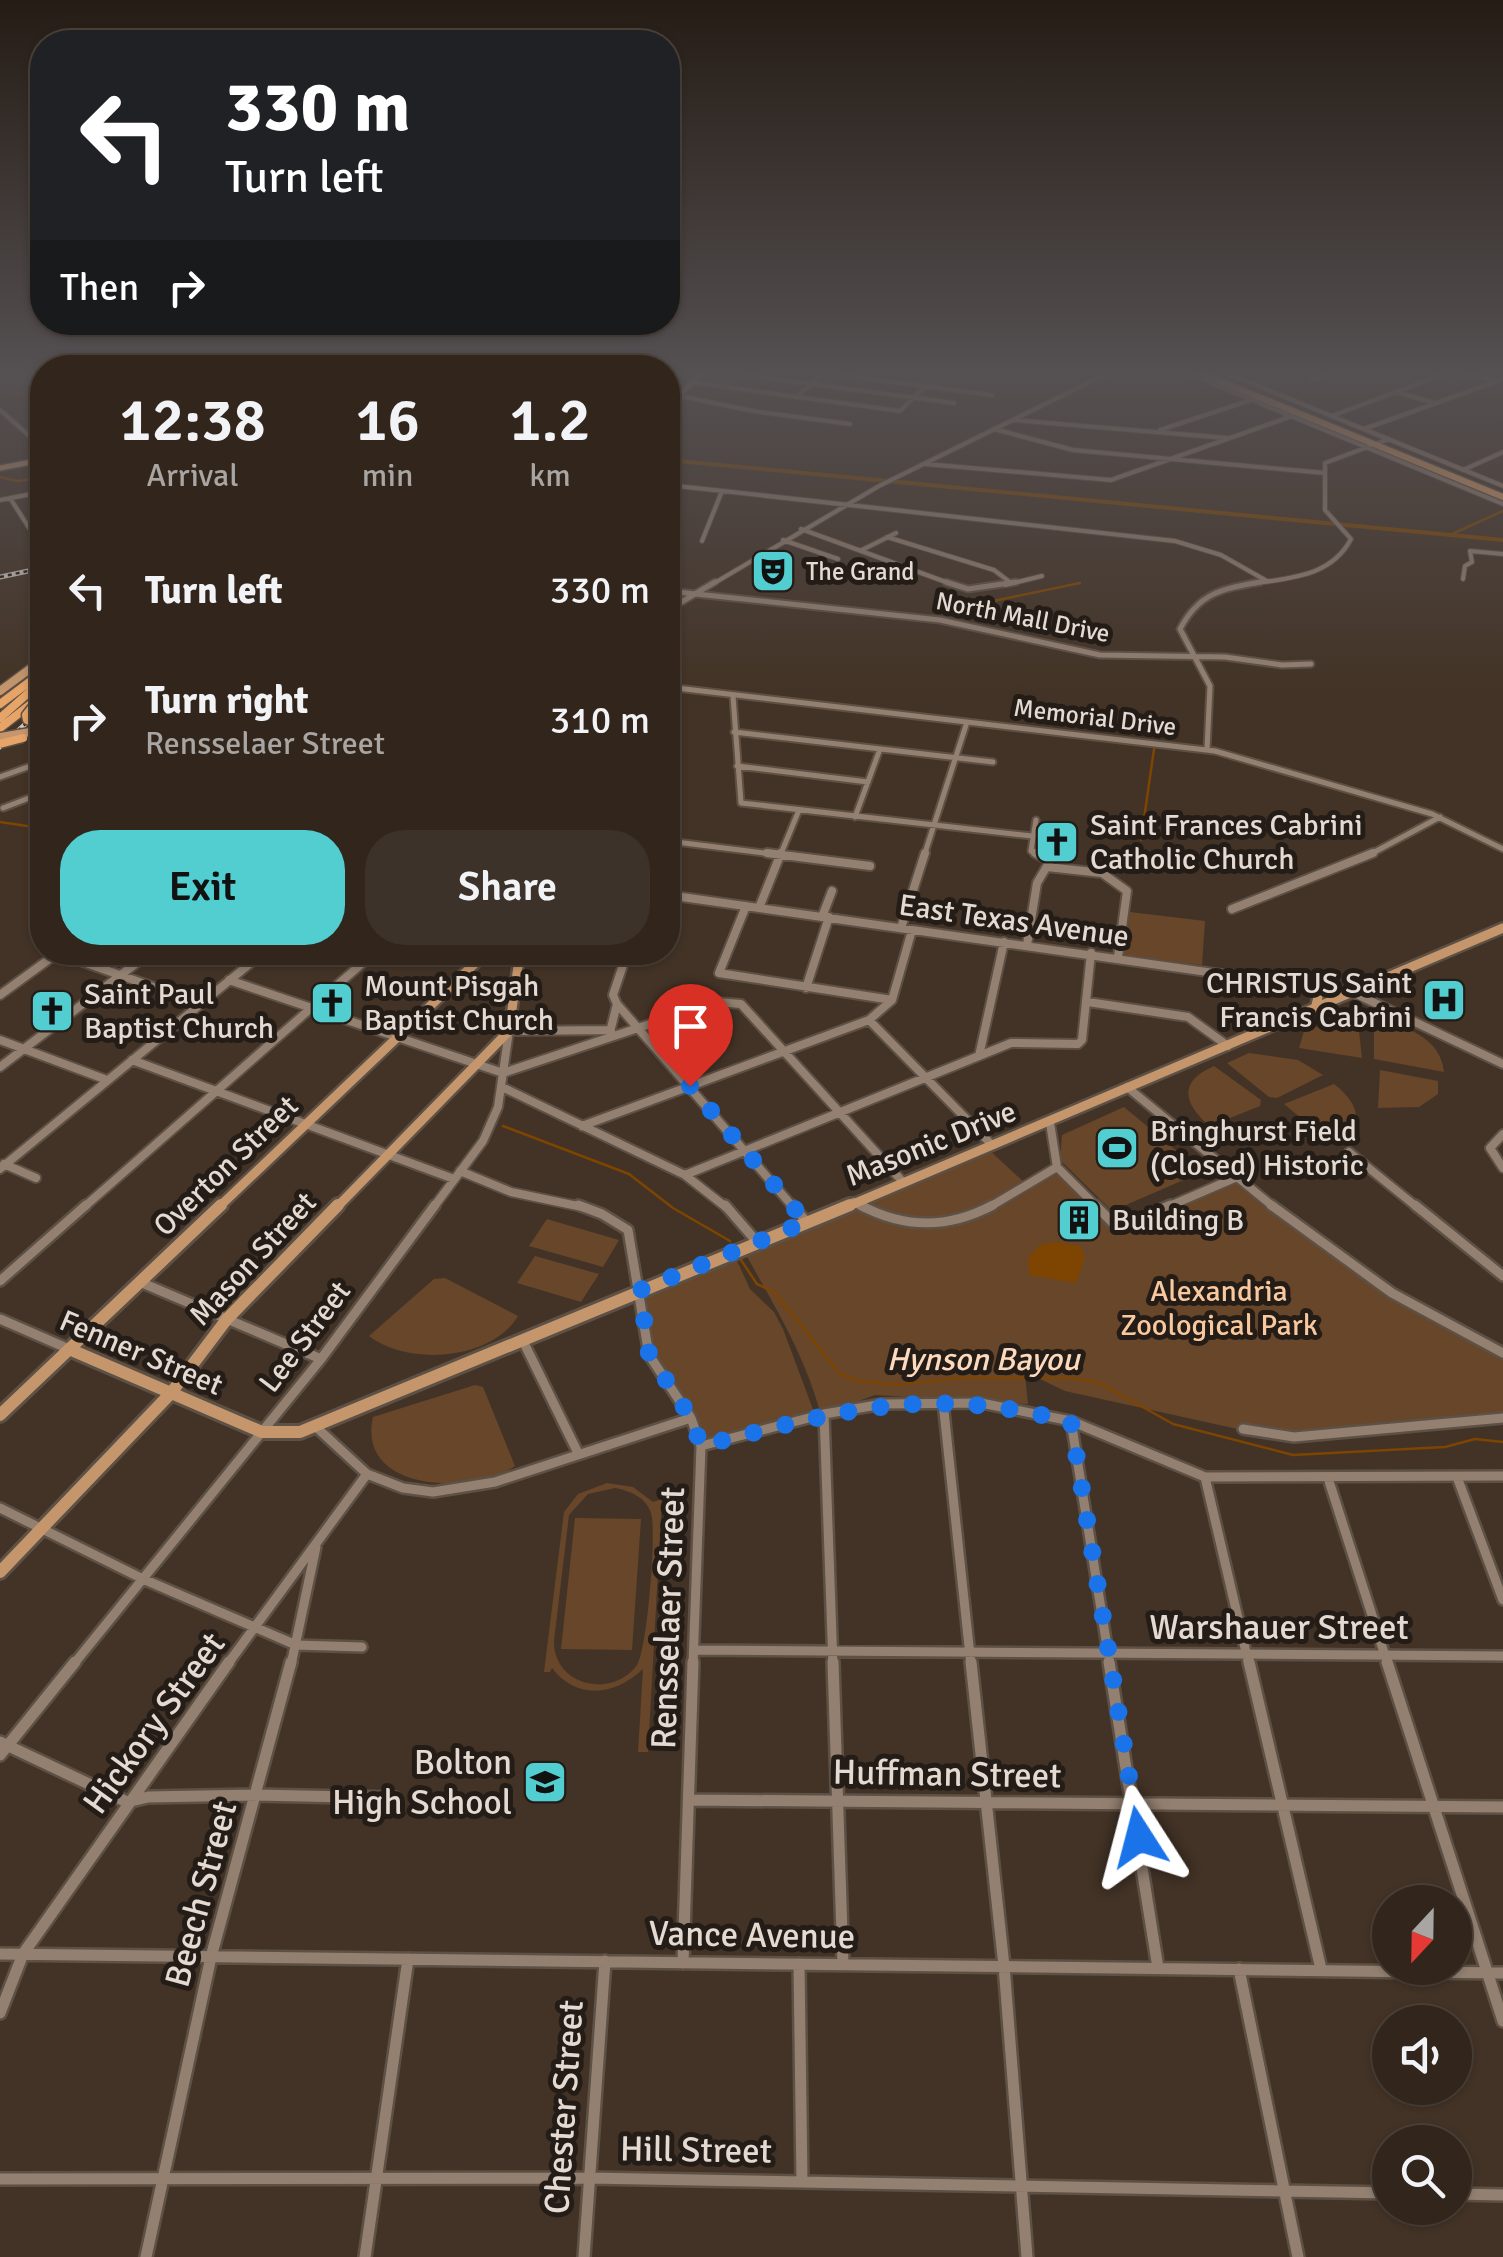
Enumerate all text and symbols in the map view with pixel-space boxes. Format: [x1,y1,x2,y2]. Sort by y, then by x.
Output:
text: 330 m [225,64,410,150]
icon: left [60,70,190,200]
text: Turn left [225,150,384,205]
icon: right [159,260,214,315]
text: Then [60,264,139,311]
text: 12:38 [119,384,266,458]
text: 16 [355,384,420,458]
text: 1.2 [509,384,591,458]
text: Arrival [147,456,239,495]
text: min [362,456,413,495]
text: km [529,456,571,495]
theatre icon: The Grand [750,548,796,594]
place label: The Grand [806,556,915,587]
icon: left [60,563,115,618]
text: Turn left [145,567,283,614]
text: 330 m [550,567,650,614]
street label: North Mall Drive [934,585,1112,649]
text: Turn right [145,677,309,724]
street label: Memorial Drive [1012,692,1178,742]
icon: right [60,693,115,748]
text: 310 m [550,697,650,744]
text: Rensselaer Street [145,724,385,763]
place label: Saint Frances Cabrini Catholic Church [1090,807,1363,878]
church icon: Saint Frances Cabrini Catholic Church [1034,819,1080,865]
button: Exit [60,830,345,945]
button: Share [365,830,650,945]
street label: East Texas Avenue [897,887,1131,955]
place label: CHRISTUS Saint Francis Cabrini [1206,965,1412,1036]
place label: Mount Pisgah Baptist Church [364,968,554,1039]
place label: Saint Paul Baptist Church [84,976,274,1047]
hospital icon: CHRISTUS Saint Francis Cabrini [1421,977,1467,1023]
church icon: Mount Pisgah Baptist Church [309,980,355,1026]
pin [648,984,733,1087]
church icon: Saint Paul Baptist Church [29,988,75,1034]
icon: arrive [663,999,718,1054]
street label: Overton Street [146,1088,306,1244]
street label: Masonic Drive [840,1093,1022,1195]
place label: Bringhurst Field (Closed) Historic [1150,1113,1364,1184]
sports icon: Bringhurst Field (Closed) Historic [1094,1125,1140,1171]
street label: Mason Street [182,1184,324,1334]
building icon: Building B [1056,1197,1102,1243]
place label: Building B [1112,1202,1244,1239]
park label: Alexandria Zoological Park [1120,1273,1318,1344]
street label: Lee Street [251,1274,359,1400]
street label: Fenner Street [54,1302,228,1404]
water label: Hynson Bayou [886,1340,1081,1379]
street label: Rensselaer Street [642,1486,694,1750]
street label: Warshauer Street [1149,1606,1409,1649]
street label: Hickory Street [74,1624,234,1822]
place label: Bolton High School [332,1741,512,1824]
street label: Huffman Street [832,1751,1062,1797]
school or university icon: Bolton High School [522,1759,568,1805]
position arrow [1087,1785,1191,1889]
street label: Beech Street [156,1796,246,1992]
north arrow [1372,1885,1472,1985]
map controls [1372,1885,1472,2225]
street label: Vance Avenue [648,1912,856,1958]
street label: Chester Street [535,1999,593,2215]
button: sound [1372,2005,1472,2105]
button: search [1372,2125,1472,2225]
street label: Hill Street [620,2127,772,2173]

